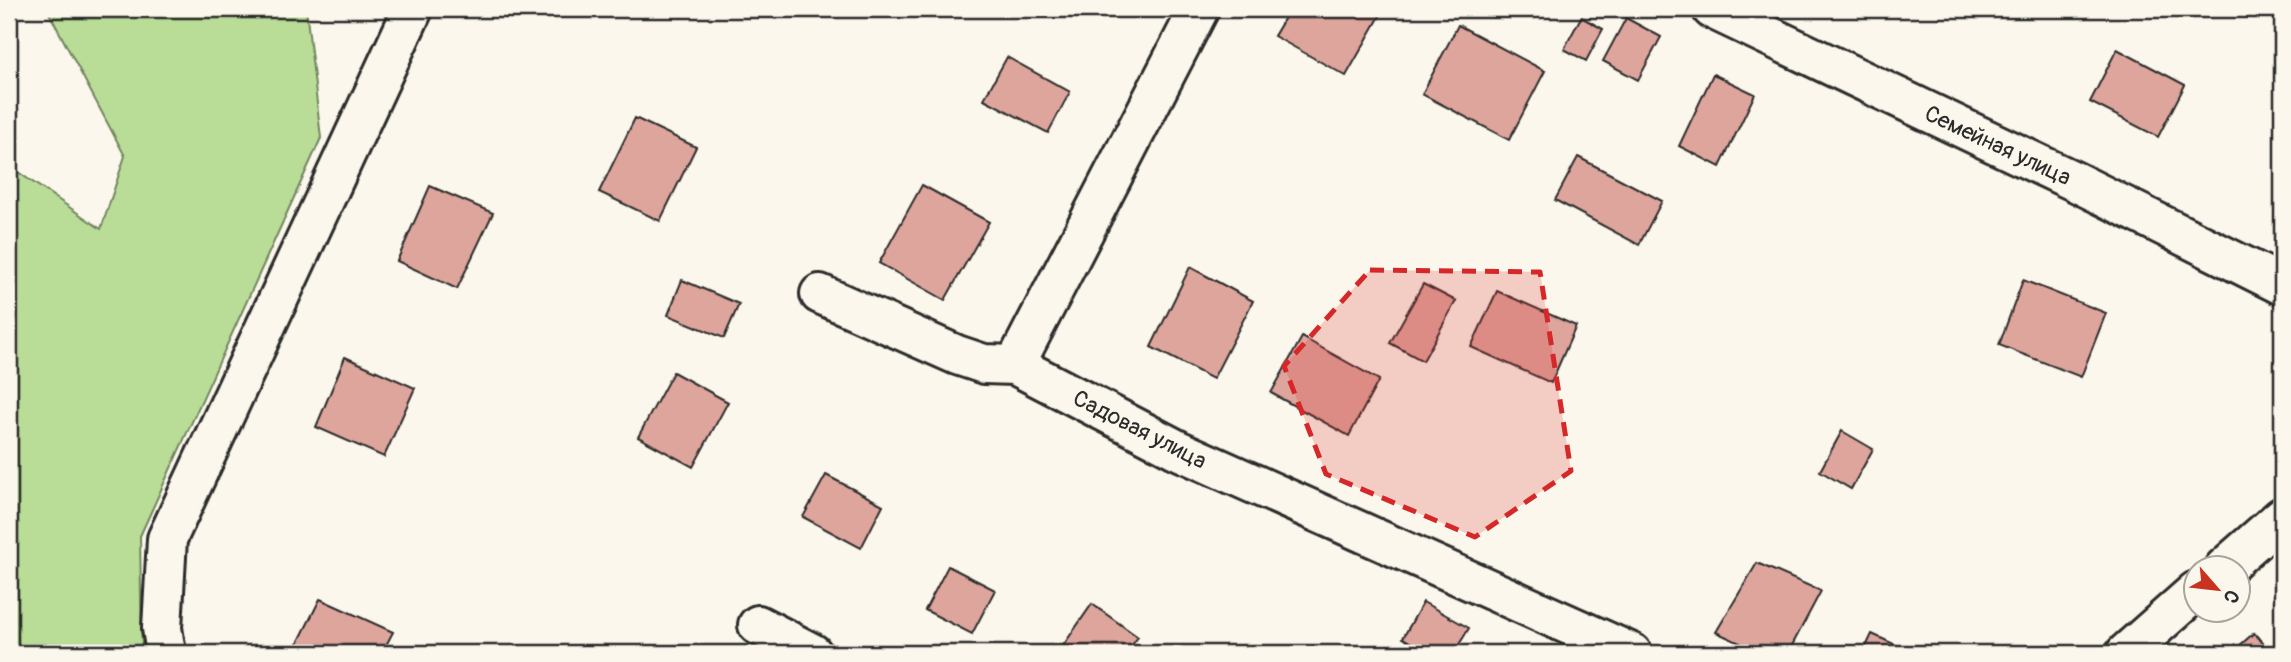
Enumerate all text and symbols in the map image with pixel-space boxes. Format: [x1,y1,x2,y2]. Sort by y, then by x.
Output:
street label: Семейная улица [1920,99,2076,192]
street label: Садовая улица [1068,383,1211,476]
north arrow [2182,554,2252,624]
text: С [2218,586,2244,608]

